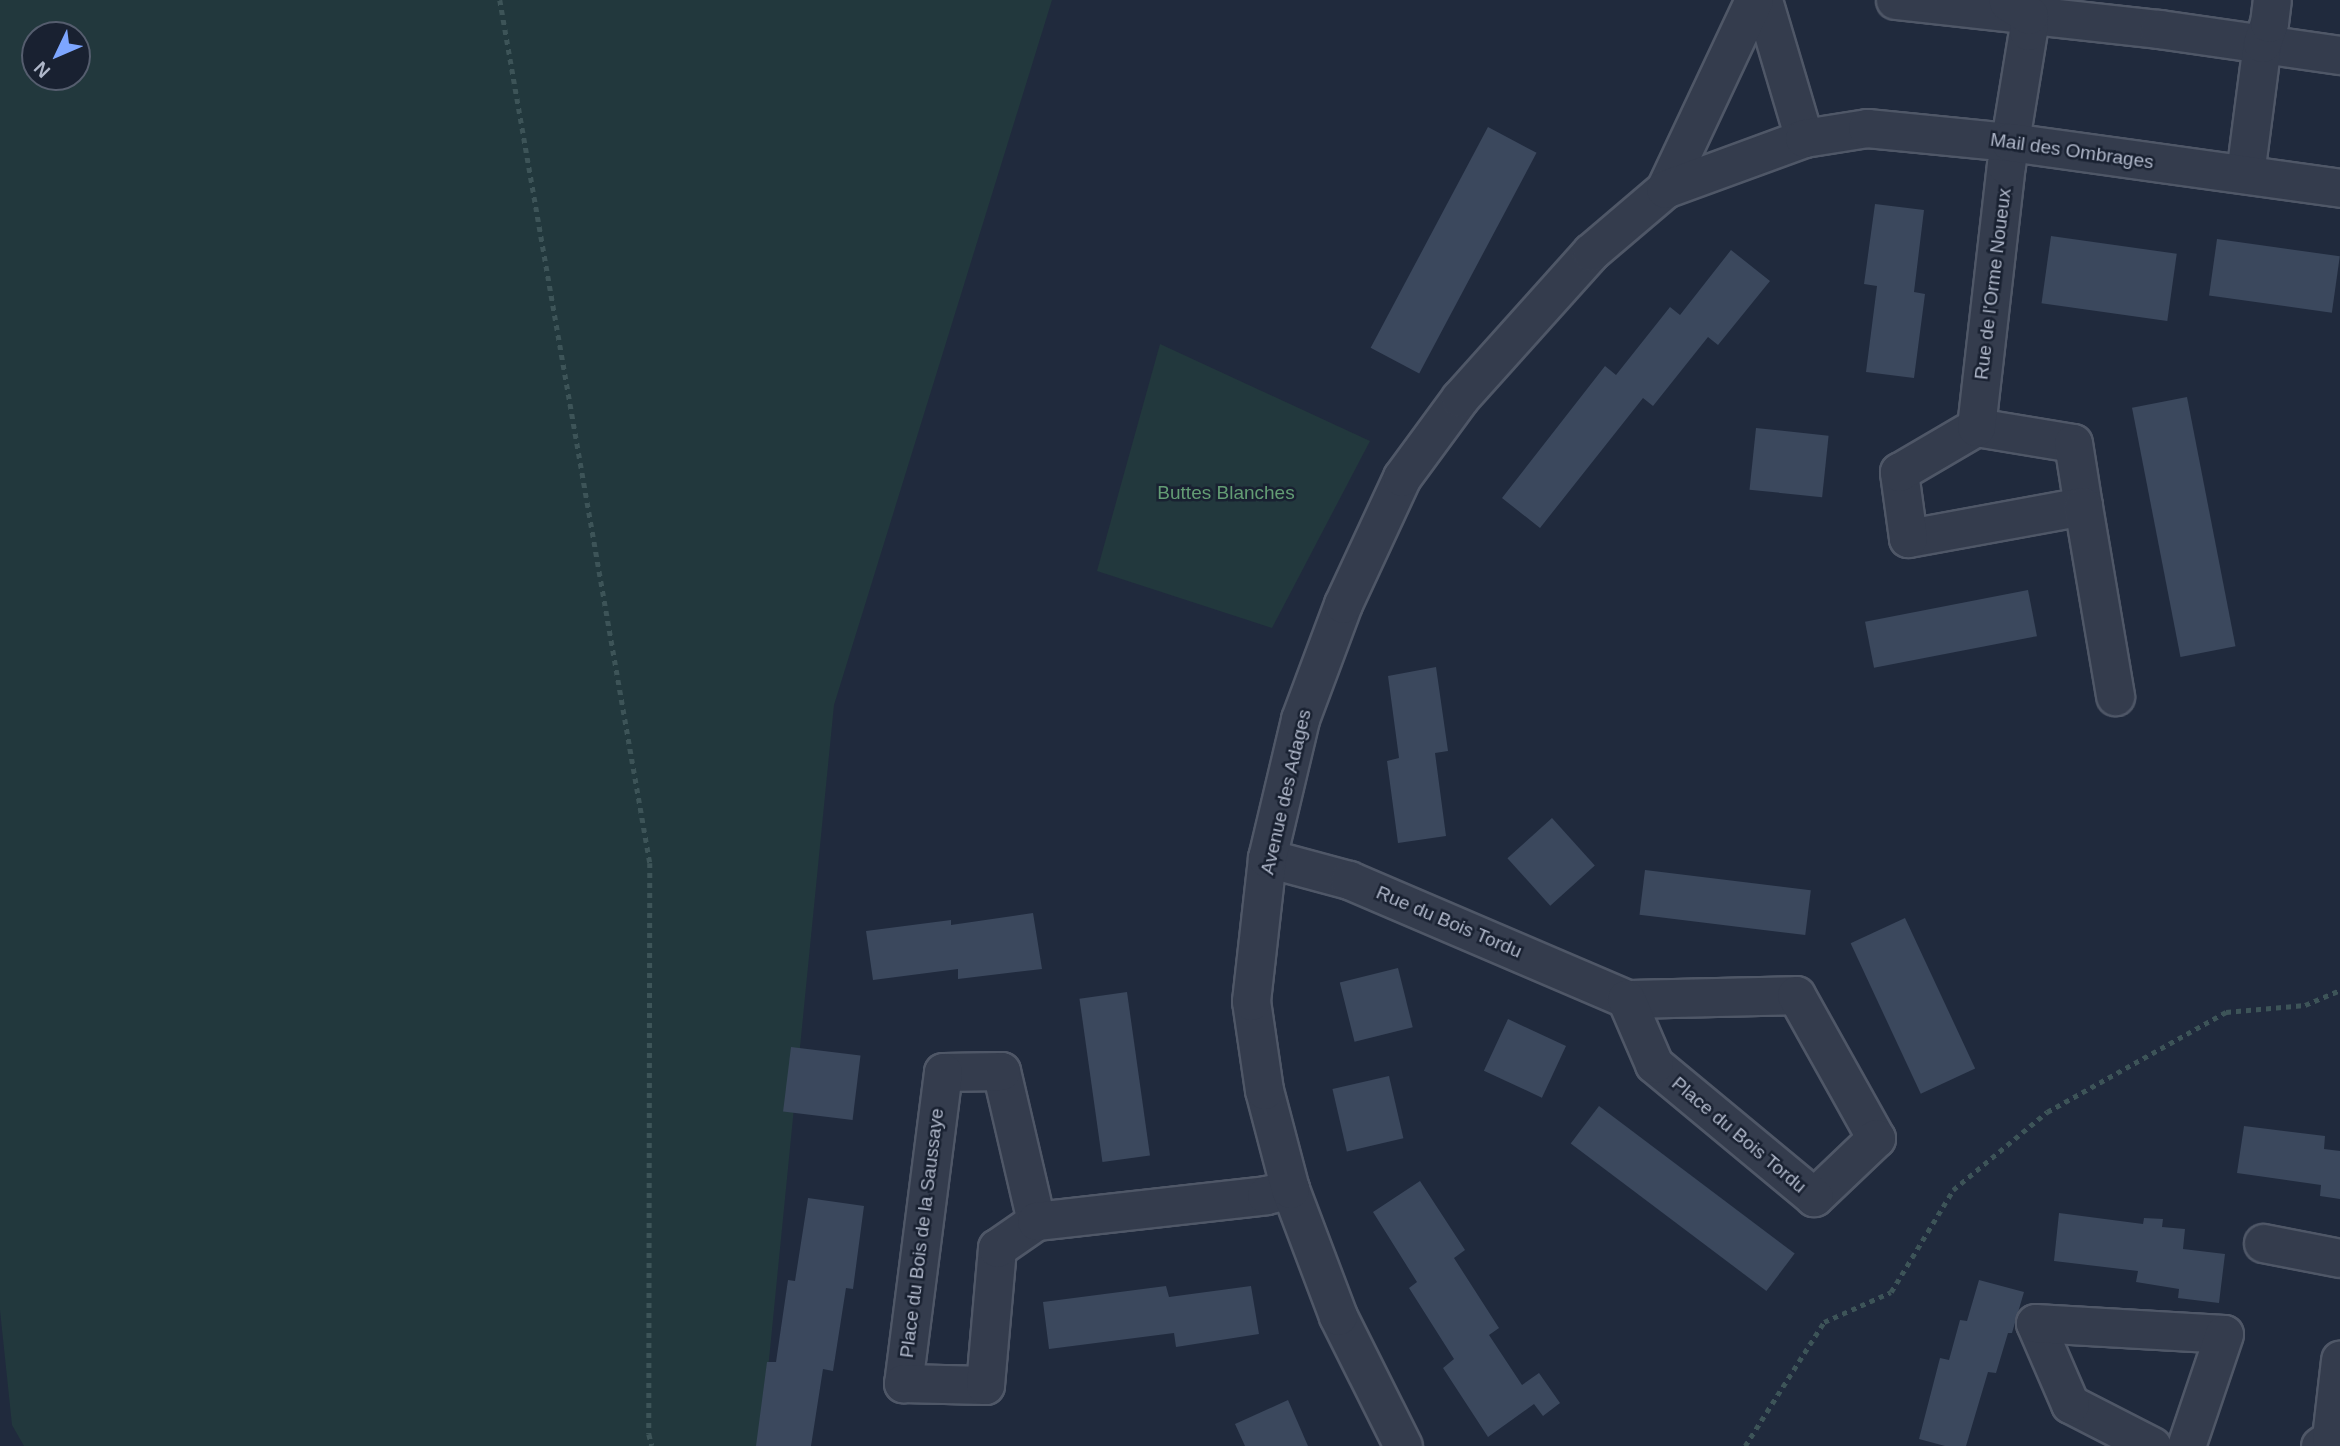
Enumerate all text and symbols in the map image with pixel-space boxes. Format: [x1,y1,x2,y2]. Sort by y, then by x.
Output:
north arrow [21,21,91,91]
text: N [30,57,54,82]
street label: Mail des Ombrages [1989,128,2155,174]
street label: Rue de l'Orme Noueux [1970,187,2016,381]
park label: Buttes Blanches [1157,482,1295,504]
street label: Avenue des Adages [1256,707,1316,877]
street label: Rue du Bois Tordu [1373,881,1525,963]
street label: Place du Bois Tordu [1667,1072,1811,1198]
street label: Place du Bois de la Saussaye [895,1107,949,1359]

